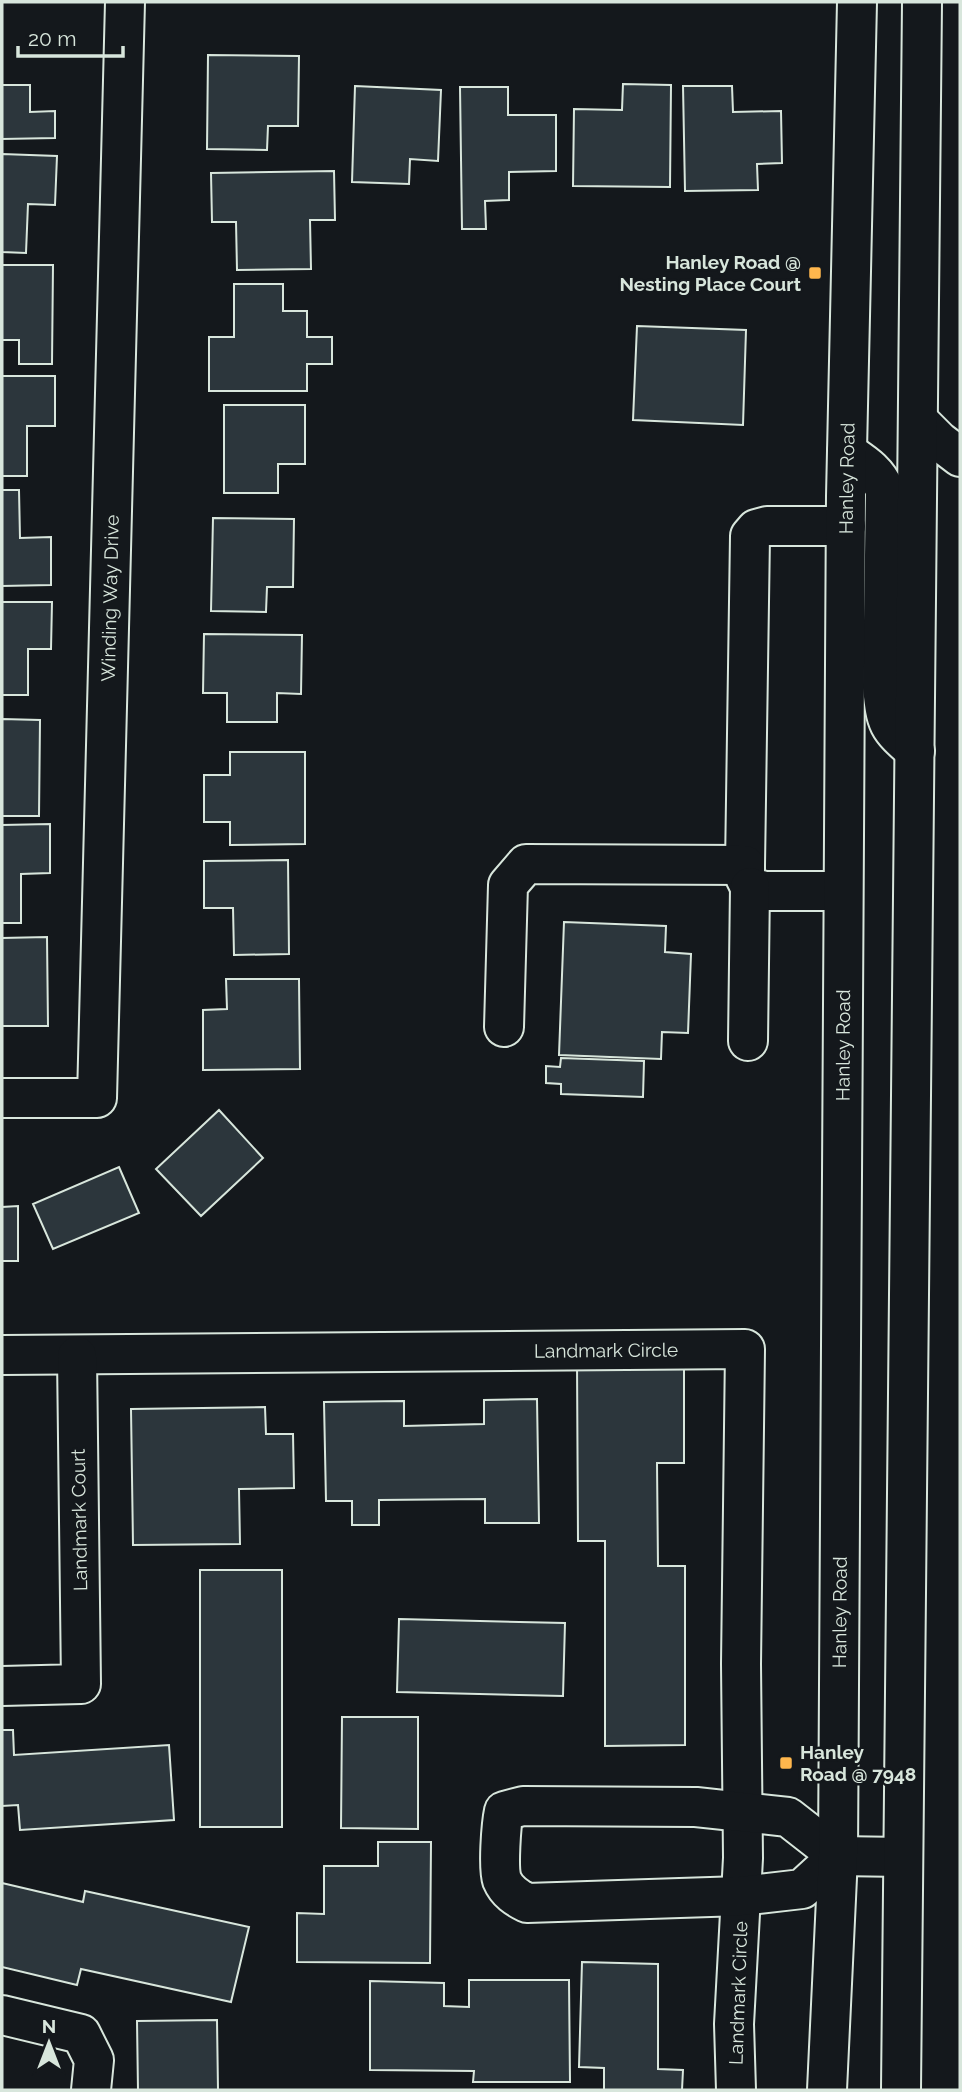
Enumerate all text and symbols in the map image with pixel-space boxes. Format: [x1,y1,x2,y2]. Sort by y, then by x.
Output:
scale bar [18,14,122,58]
text: 20 m [28,26,76,51]
place label: Hanley Road @ Nesting Place Court [620,251,802,295]
marker: Hanley Road @ Nesting Place Court [807,265,823,281]
street label: Hanley Road [835,422,859,534]
street label: Winding Way Drive [97,514,123,682]
street label: Hanley Road [831,989,854,1101]
street label: Landmark Circle [534,1339,678,1362]
street label: Landmark Court [67,1448,91,1591]
street label: Hanley Road [828,1556,851,1668]
place label: Hanley Road @ 7948 [800,1741,916,1785]
marker: Hanley Road @ 7948 [778,1755,794,1771]
street label: Landmark Circle [724,1921,752,2065]
north arrow [14,2008,84,2078]
text: N [42,2015,56,2037]

